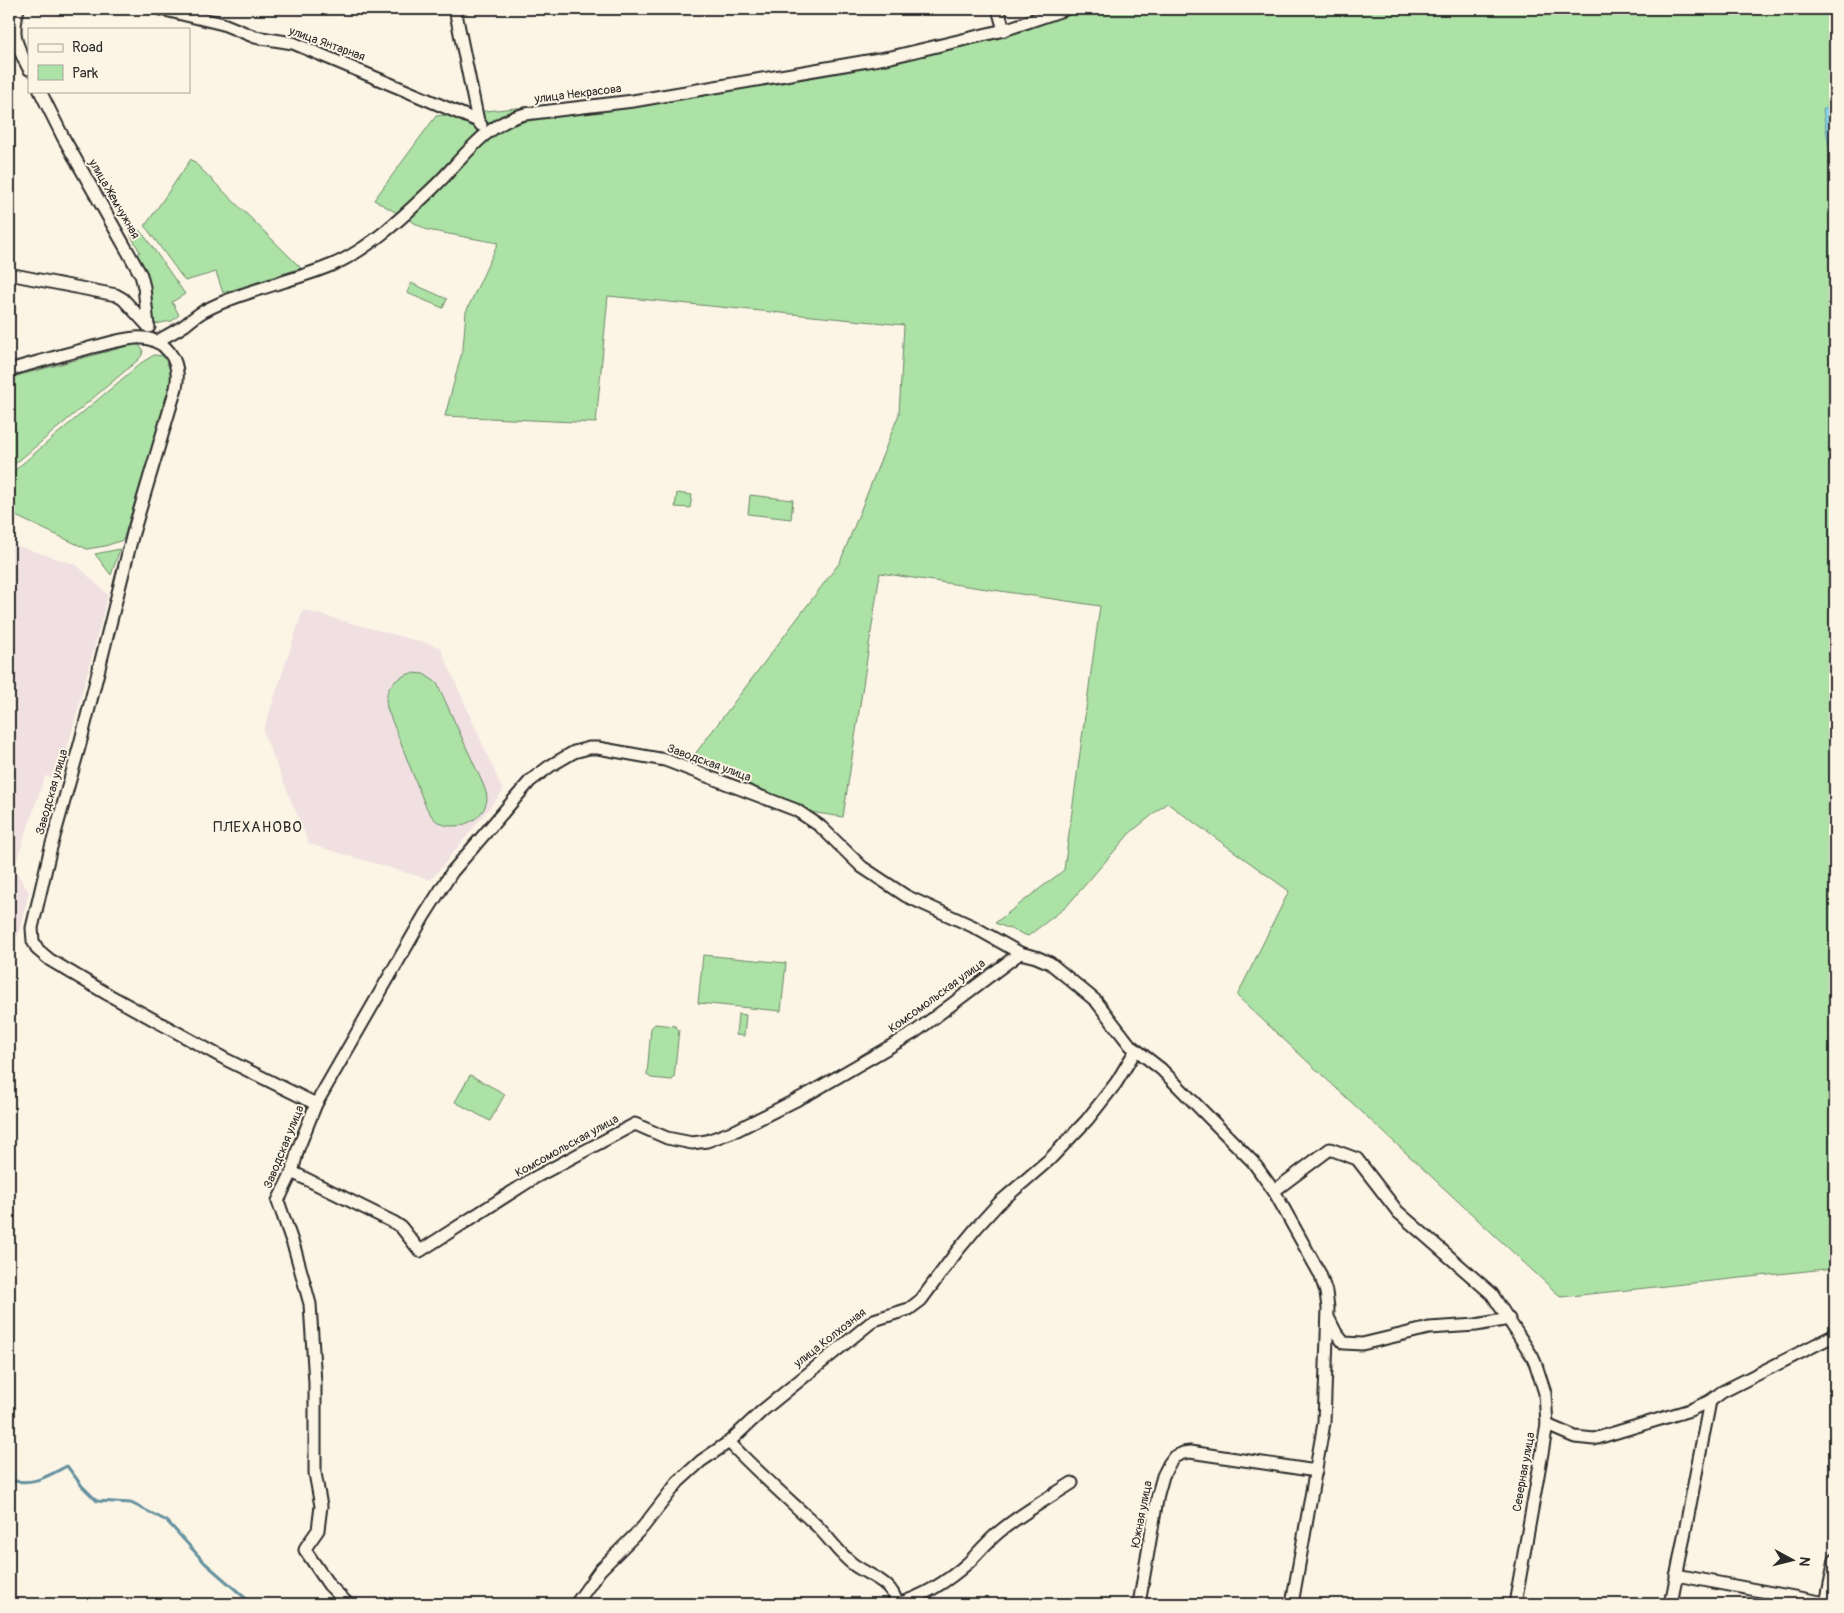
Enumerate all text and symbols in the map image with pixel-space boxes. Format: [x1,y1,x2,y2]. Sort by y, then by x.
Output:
street label: улица Янтарная [286,23,367,65]
legend [28,28,190,92]
text: Road [72,38,103,57]
text: Park [72,64,99,83]
street label: улица Некрасова [533,81,623,107]
street label: улица Жемчужная [85,156,143,242]
street label: Заводская улица [665,741,753,785]
street label: Заводская улица [33,747,71,837]
district label: ПЛЕХАНОВО [213,818,303,837]
street label: Комсомольская улица [886,956,989,1036]
street label: Заводская улица [261,1103,308,1191]
street label: Комсомольская улица [513,1111,622,1181]
street label: улица Колхозная [790,1305,869,1371]
street label: Северная улица [1510,1431,1538,1513]
street label: Южная улица [1128,1479,1156,1549]
north arrow [1766,1536,1816,1586]
text: N [1795,1556,1813,1567]

